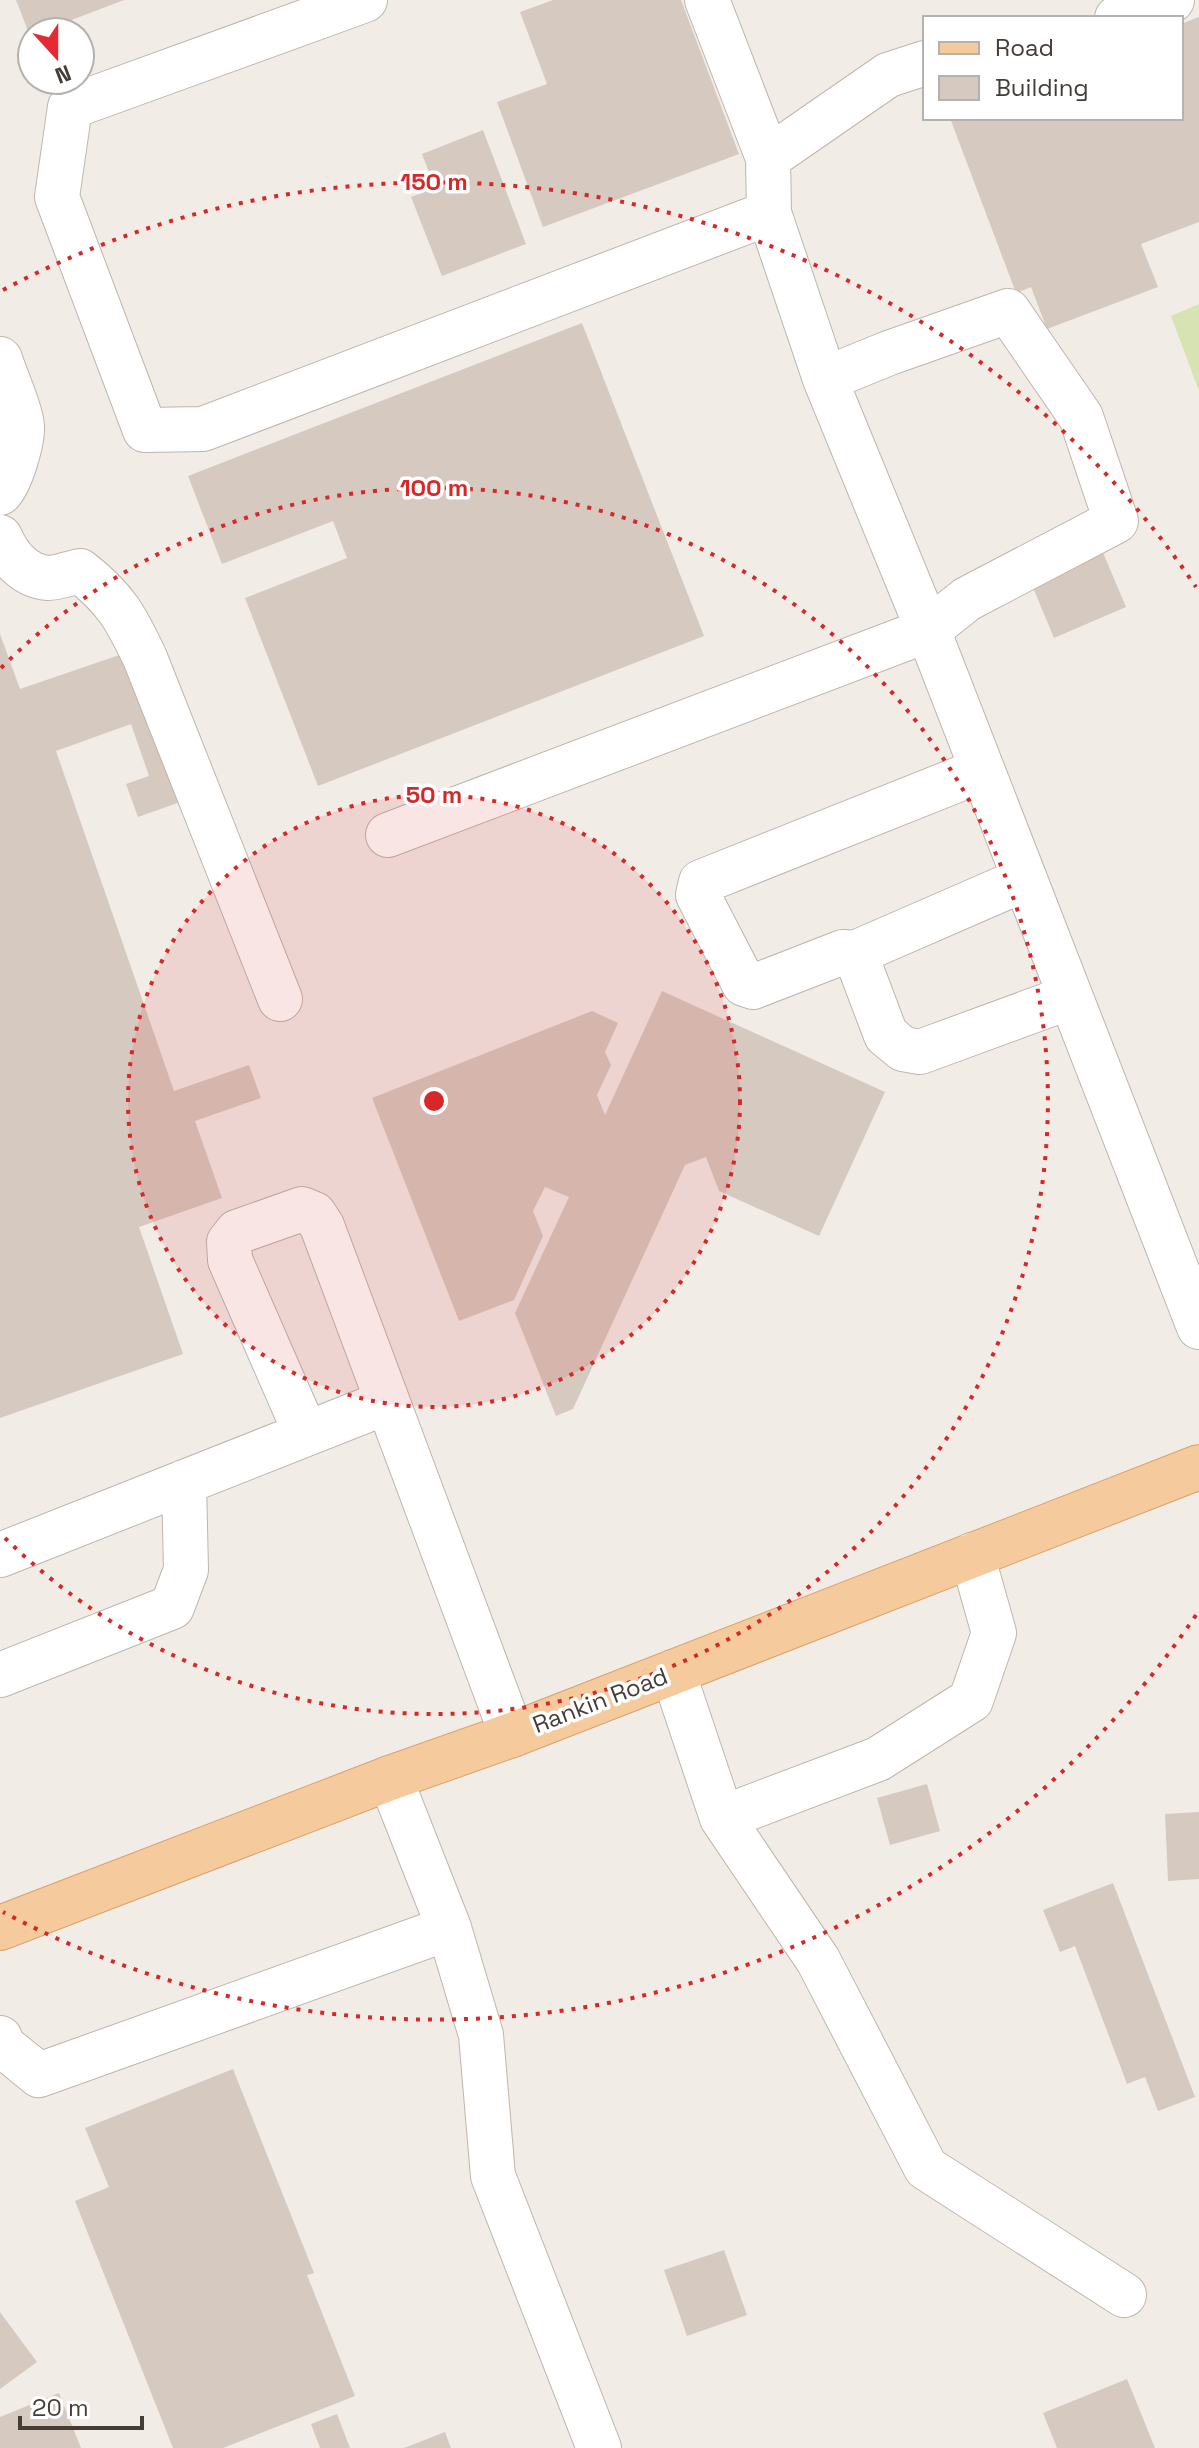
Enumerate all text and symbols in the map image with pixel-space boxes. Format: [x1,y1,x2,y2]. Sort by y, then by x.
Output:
north arrow [16,16,96,96]
legend [923,16,1183,120]
text: Road [995,32,1054,63]
text: N [51,59,75,90]
text: Building [995,72,1089,103]
text: 150 m [400,166,468,197]
text: 100 m [400,472,468,503]
text: 50 m [406,779,462,810]
centre of rings [420,1087,448,1115]
street label: Rankin Road [528,1660,672,1740]
scale bar [20,2380,142,2430]
text: 20 m [32,2392,89,2423]

